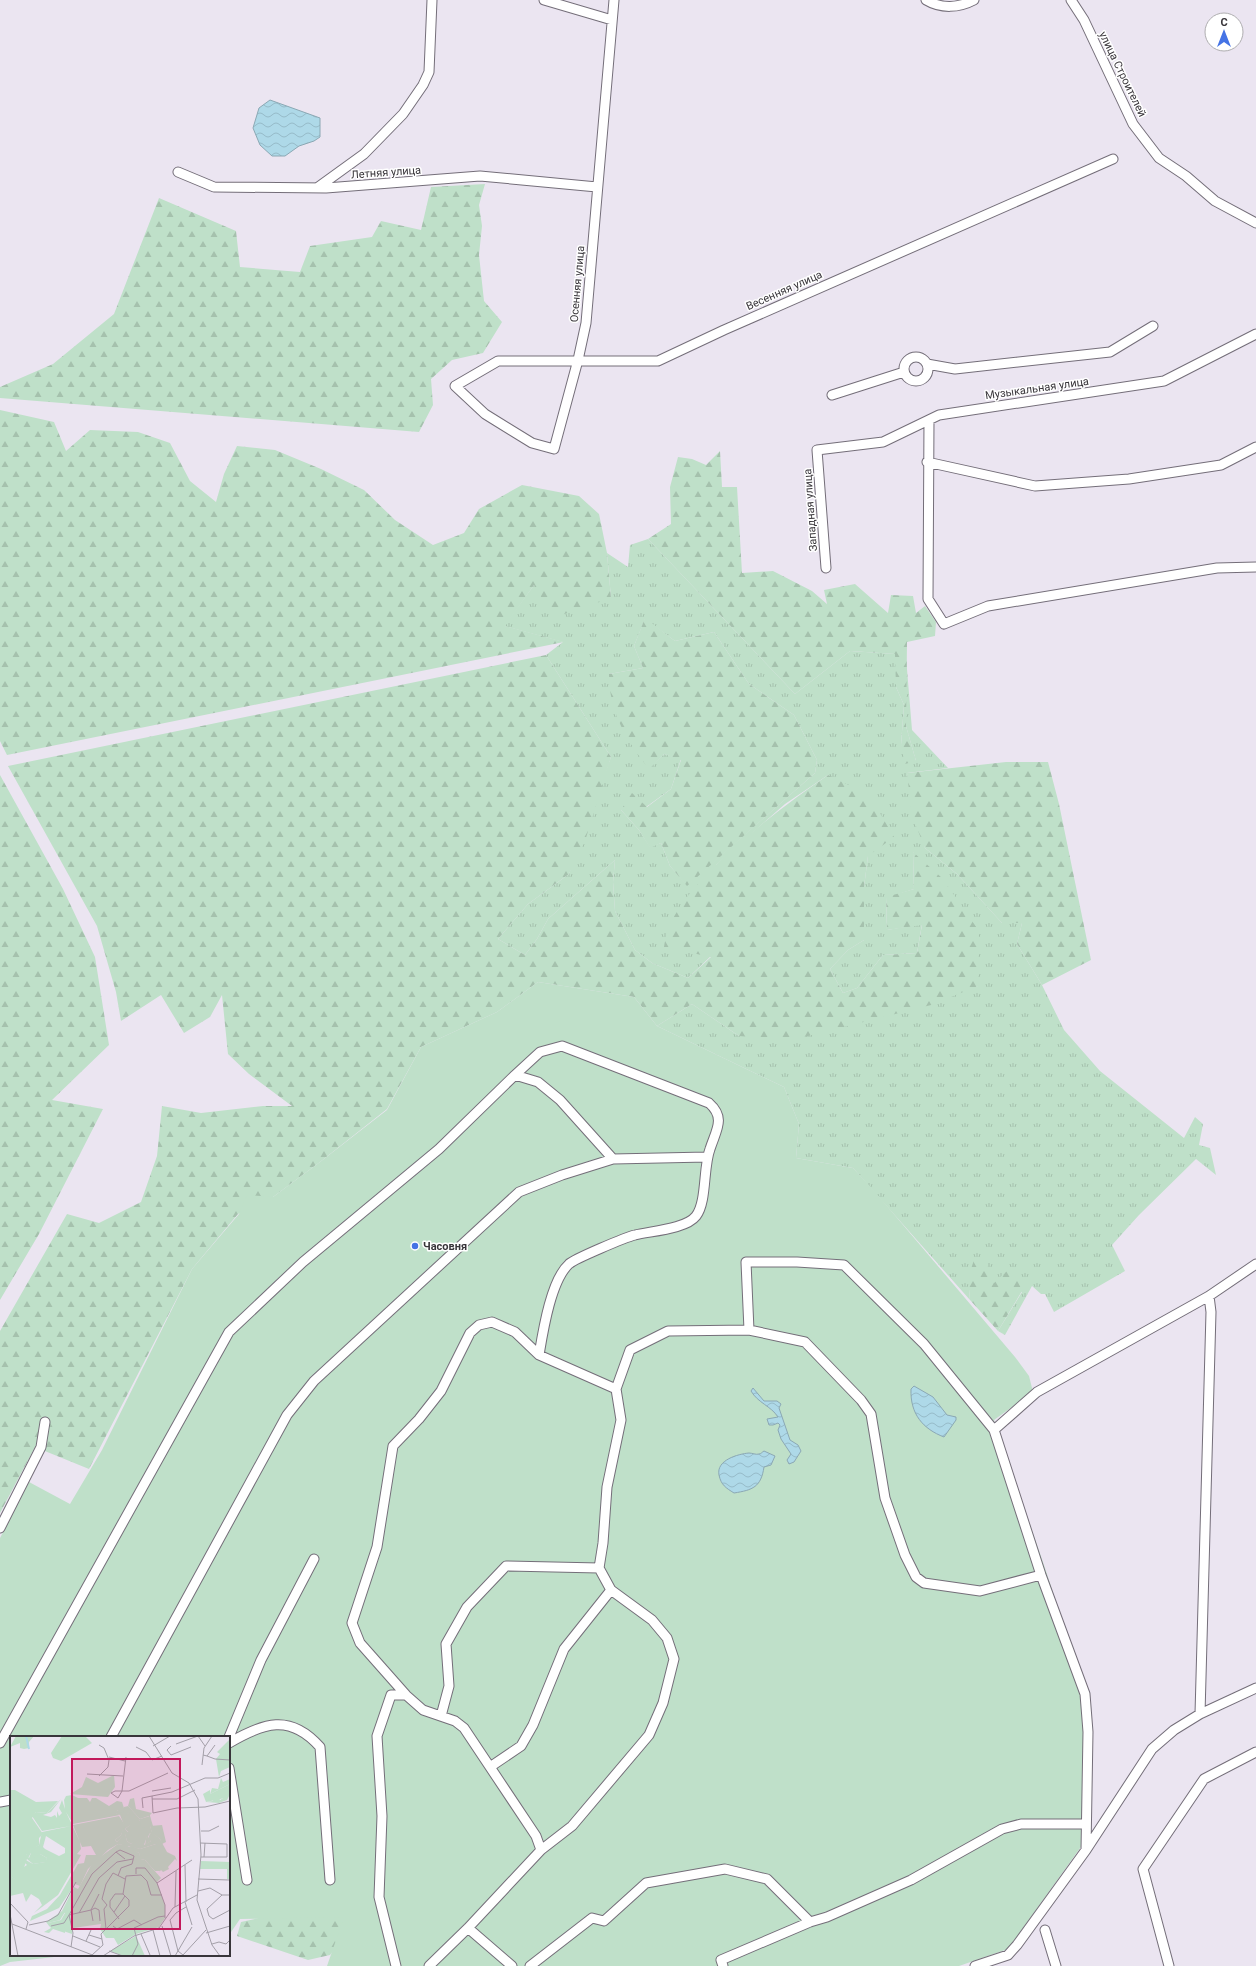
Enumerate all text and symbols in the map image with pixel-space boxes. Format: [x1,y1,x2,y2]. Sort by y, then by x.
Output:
north arrow [1204,12,1244,52]
text: С [1220,16,1228,29]
street label: улица Строителей [1096,29,1149,119]
street label: Летняя улица [351,164,422,181]
street label: Осенняя улица [568,245,587,323]
street label: Весенняя улица [744,268,824,313]
street label: Музыкальная улица [984,375,1090,402]
street label: Западная улица [801,468,820,552]
place label: Часовня [423,1240,467,1253]
marker: Часовня [410,1241,420,1251]
inset map [10,1736,230,1956]

